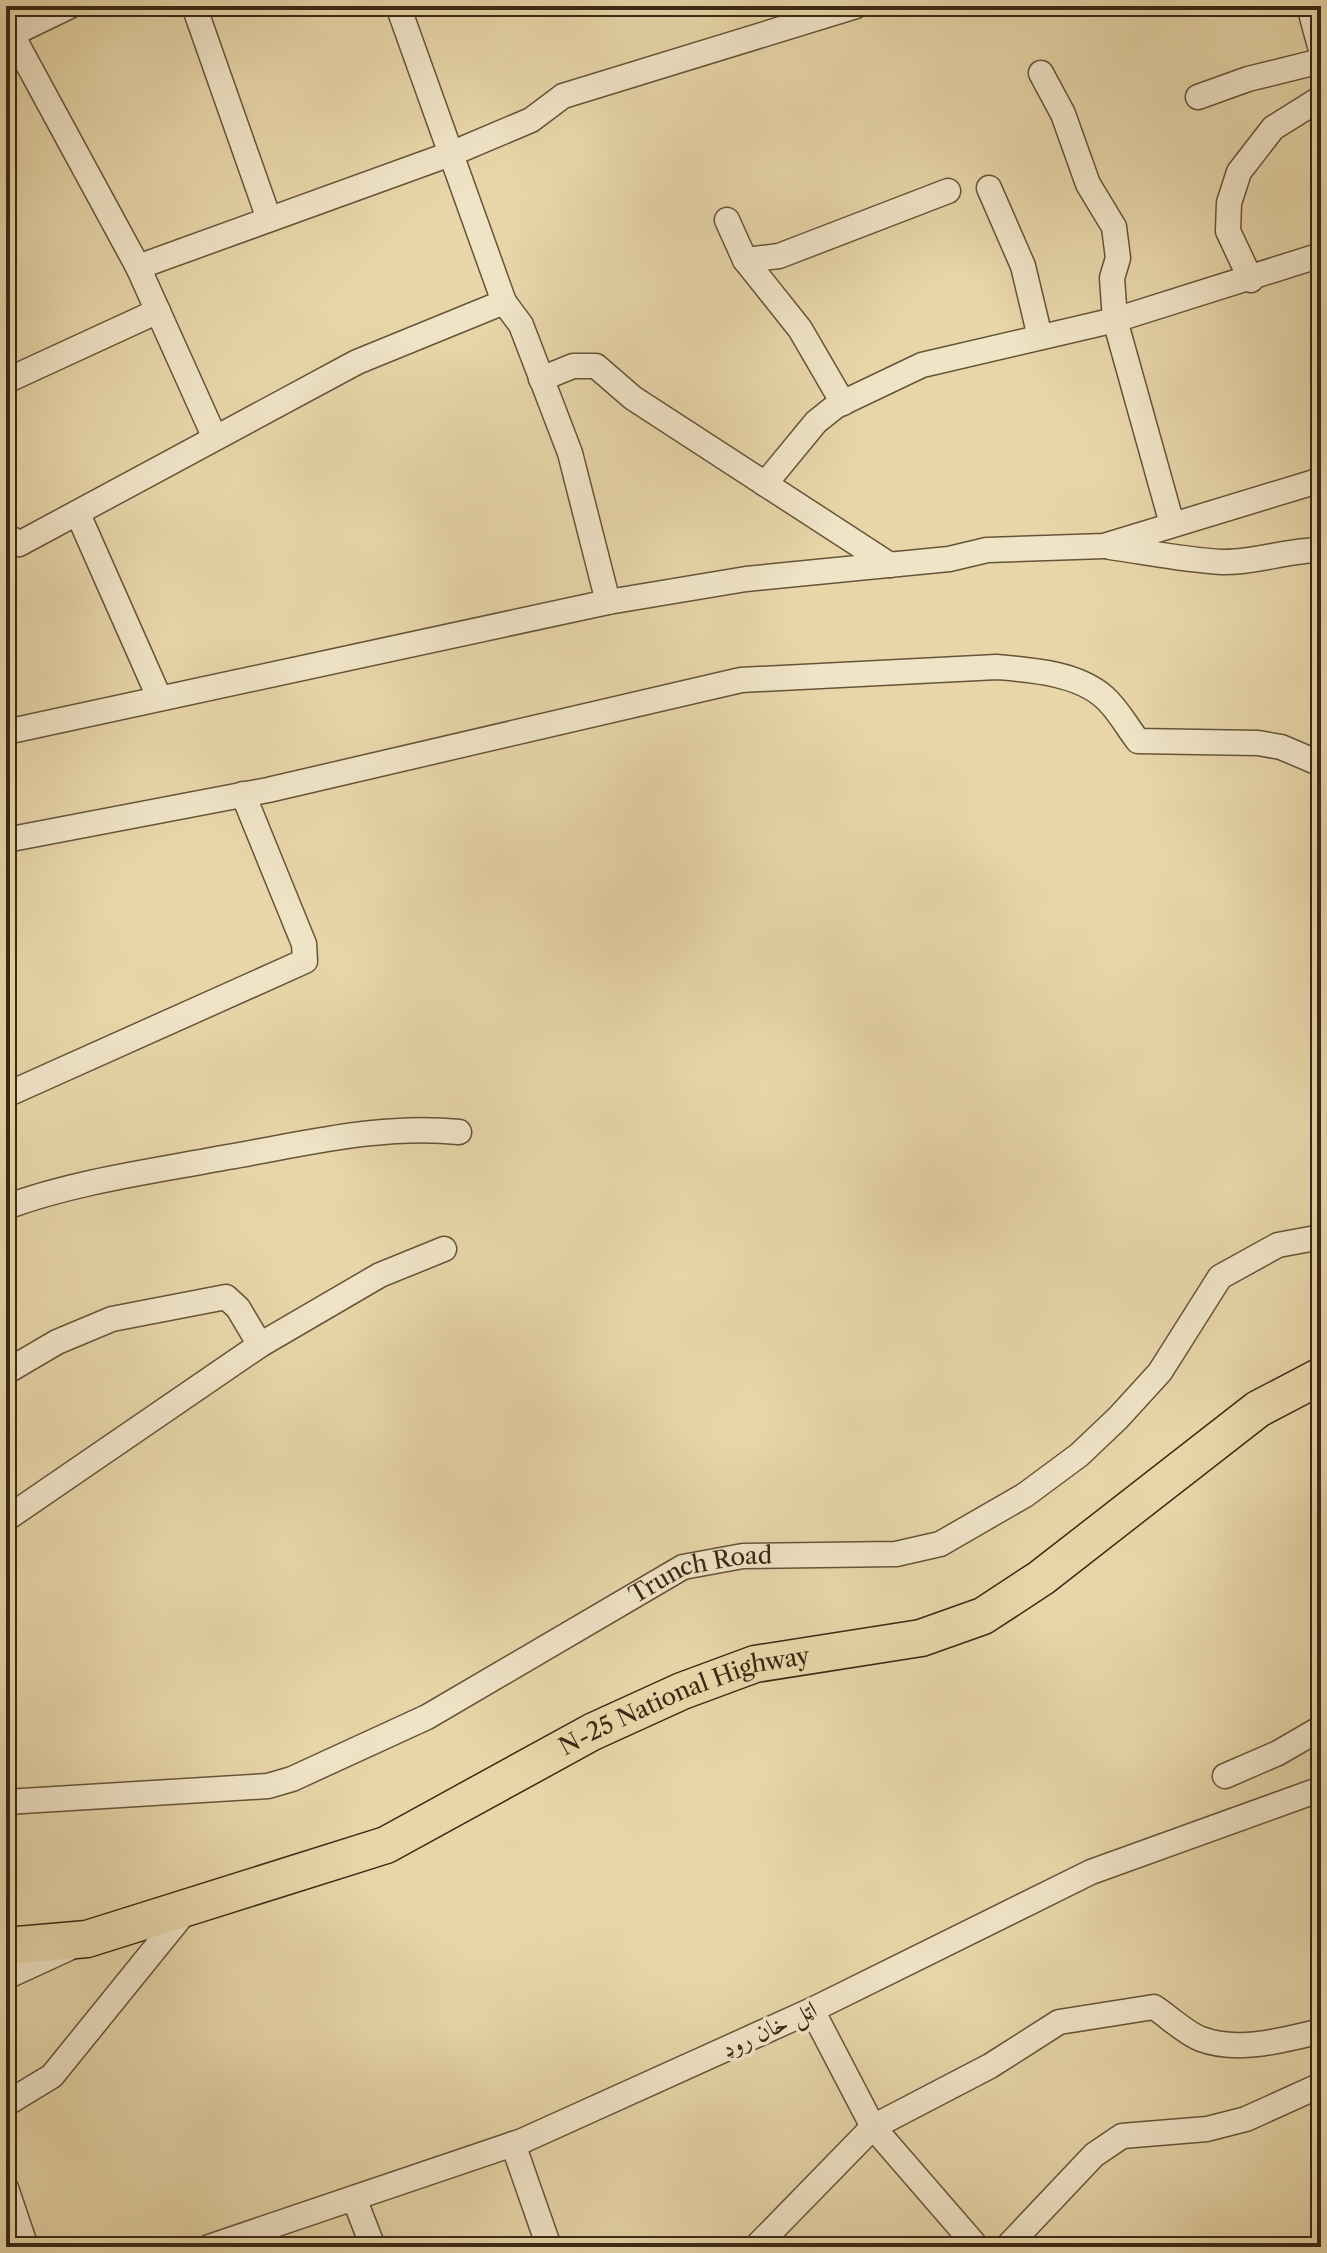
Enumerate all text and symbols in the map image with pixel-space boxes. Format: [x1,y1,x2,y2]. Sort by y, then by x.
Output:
street label: Trunch Road [624,1541,773,1609]
street label: N-25 National Highway [554,1641,812,1761]
street label: اټل خان روډ [717,1994,822,2066]

